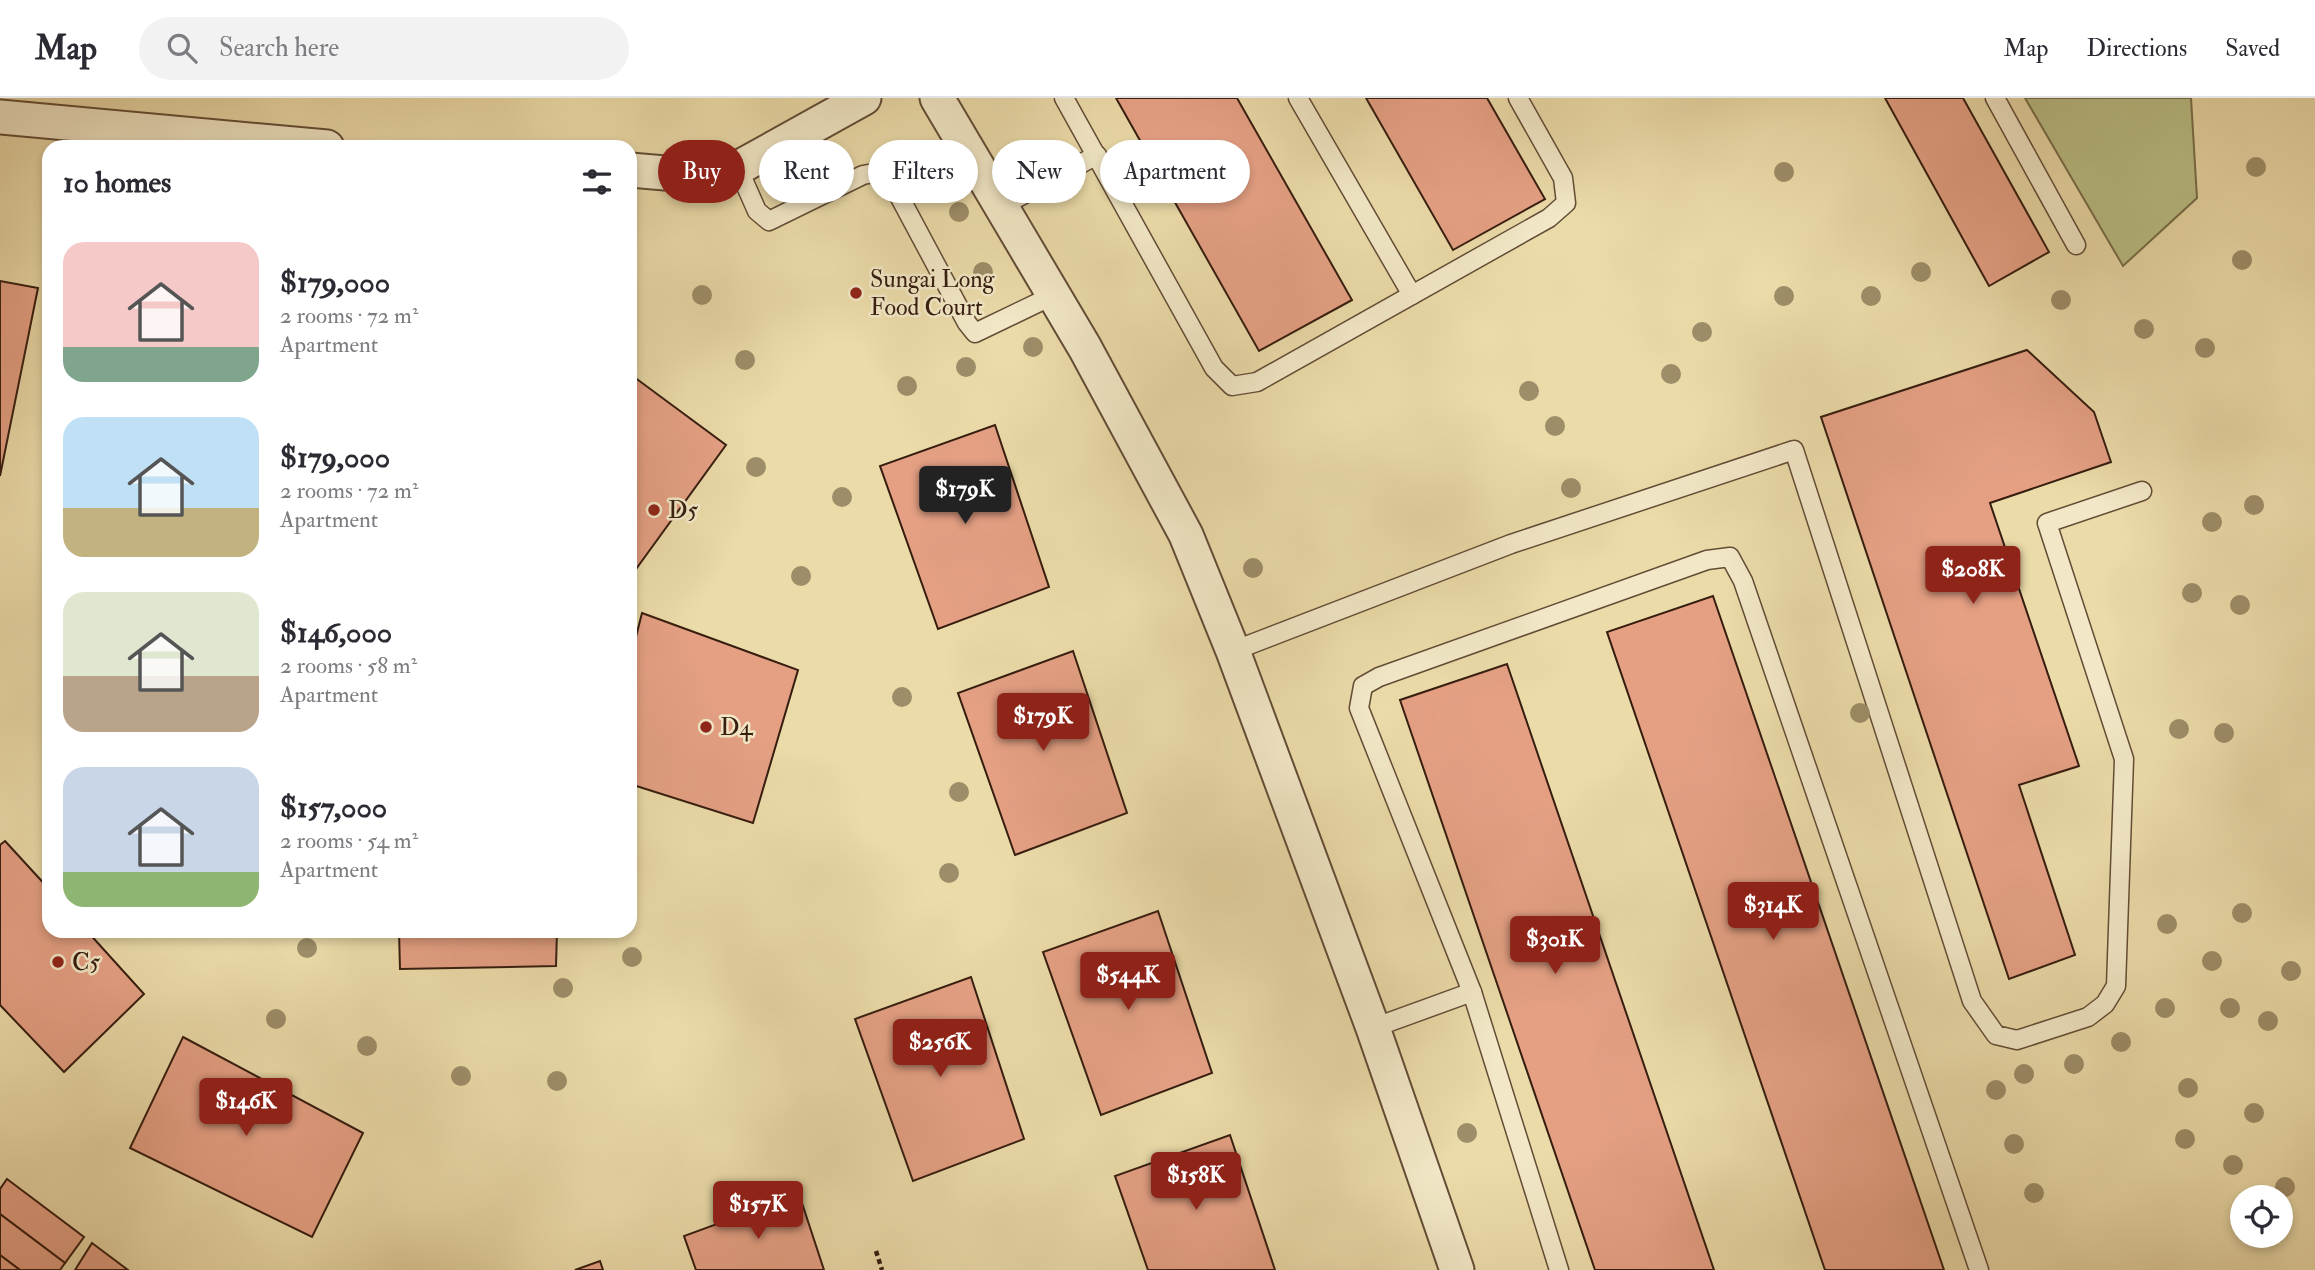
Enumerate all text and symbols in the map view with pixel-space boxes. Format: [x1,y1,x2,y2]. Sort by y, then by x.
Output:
search box [139,17,629,80]
text: Map [35,28,97,69]
icon: search [163,29,201,67]
text: Search here [219,32,339,64]
text: Map [2003,33,2048,64]
text: Directions [2086,33,2187,64]
text: Saved [2225,33,2280,64]
chip: Buy [658,140,745,203]
chip: Rent [759,140,854,203]
chip: Filters [868,140,978,203]
chip: New [992,140,1086,203]
chip: Apartment [1100,140,1250,203]
icon: filters [578,163,616,201]
text: 10 homes [63,164,171,201]
text: $179,000 [280,264,390,301]
place label: Sungai Long Food Court [870,264,996,323]
icon: home [119,270,203,354]
marker: Sungai Long Food Court [848,285,864,301]
text: 2 rooms · 72 m² [280,301,418,330]
text: Apartment [280,330,378,359]
text: $179,000 [280,439,390,476]
icon: home [119,445,203,529]
pin: $179K [916,466,1014,526]
text: $179K [935,474,995,503]
text: 2 rooms · 72 m² [280,476,418,505]
place label: D5 [668,495,699,526]
marker: D5 [646,502,662,518]
text: Apartment [280,505,378,534]
pin: $208K [1924,546,2022,606]
text: $208K [1941,554,2005,583]
text: $146,000 [280,614,392,651]
icon: home [119,620,203,704]
text: 2 rooms · 58 m² [280,651,417,680]
text: Apartment [280,680,378,709]
pin: $179K [994,694,1092,753]
text: $179K [1013,701,1073,730]
place label: D4 [720,712,754,743]
marker: D4 [698,719,714,735]
text: $157,000 [280,789,387,826]
icon: home [119,795,203,879]
text: 2 rooms · 54 m² [280,826,418,855]
text: Apartment [280,855,378,884]
pin: $314K [1724,882,1822,942]
text: $314K [1744,890,1802,919]
pin: $301K [1506,916,1604,976]
text: $301K [1526,924,1584,953]
place label: C5 [72,947,101,978]
pin: $544K [1079,953,1177,1012]
marker: C5 [50,954,66,970]
text: $544K [1096,960,1160,989]
pin: $256K [891,1020,989,1079]
text: $256K [909,1027,971,1056]
pin: $146K [197,1079,295,1138]
text: $146K [215,1086,277,1115]
pin: $158K [1147,1152,1245,1212]
text: $158K [1167,1160,1225,1189]
pin: $157K [709,1182,807,1241]
map controls [2230,1185,2293,1248]
button: locate [2230,1185,2293,1248]
text: $157K [729,1189,787,1218]

